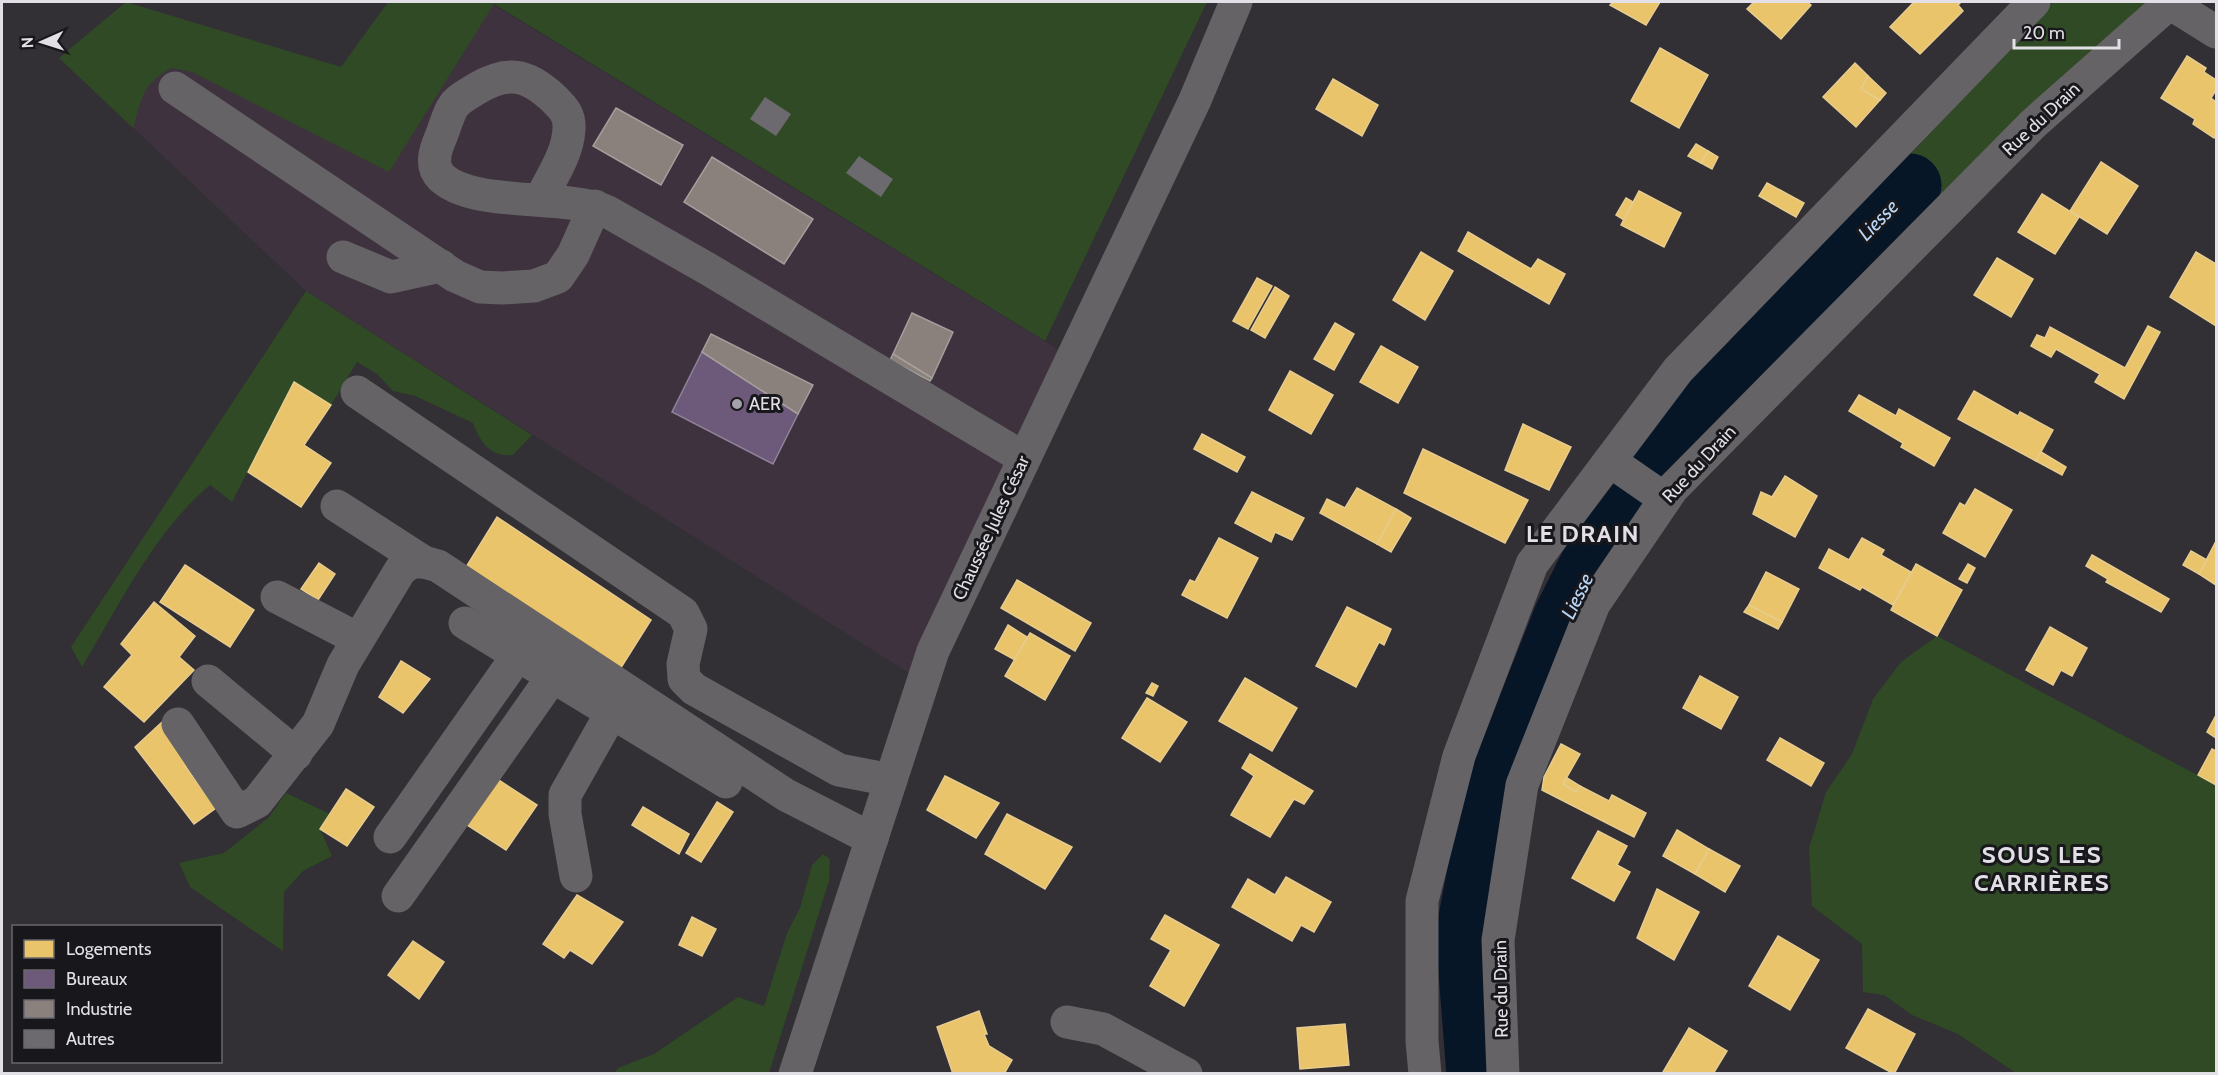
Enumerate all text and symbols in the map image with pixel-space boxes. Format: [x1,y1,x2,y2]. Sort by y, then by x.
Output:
north arrow [12,12,72,72]
scale bar [2014,12,2119,50]
text: 20 m [2023,22,2065,44]
text: N [18,37,37,49]
street label: Rue du Drain [1998,78,2084,160]
water label: Liesse [1853,195,1903,245]
place label: AER [749,393,781,415]
marker: AER [730,397,744,411]
street label: Rue du Drain [1658,421,1740,507]
street label: Chaussée Jules César [948,452,1034,604]
district label: LE DRAIN [1526,519,1640,548]
water label: Liesse [1556,569,1598,623]
district label: SOUS LES CARRIÈRES [1974,840,2110,897]
legend [12,925,222,1063]
text: Logements [66,938,151,960]
street label: Rue du Drain [1489,940,1513,1038]
text: Bureaux [66,968,128,990]
text: Industrie [66,998,132,1020]
text: Autres [66,1028,115,1050]

